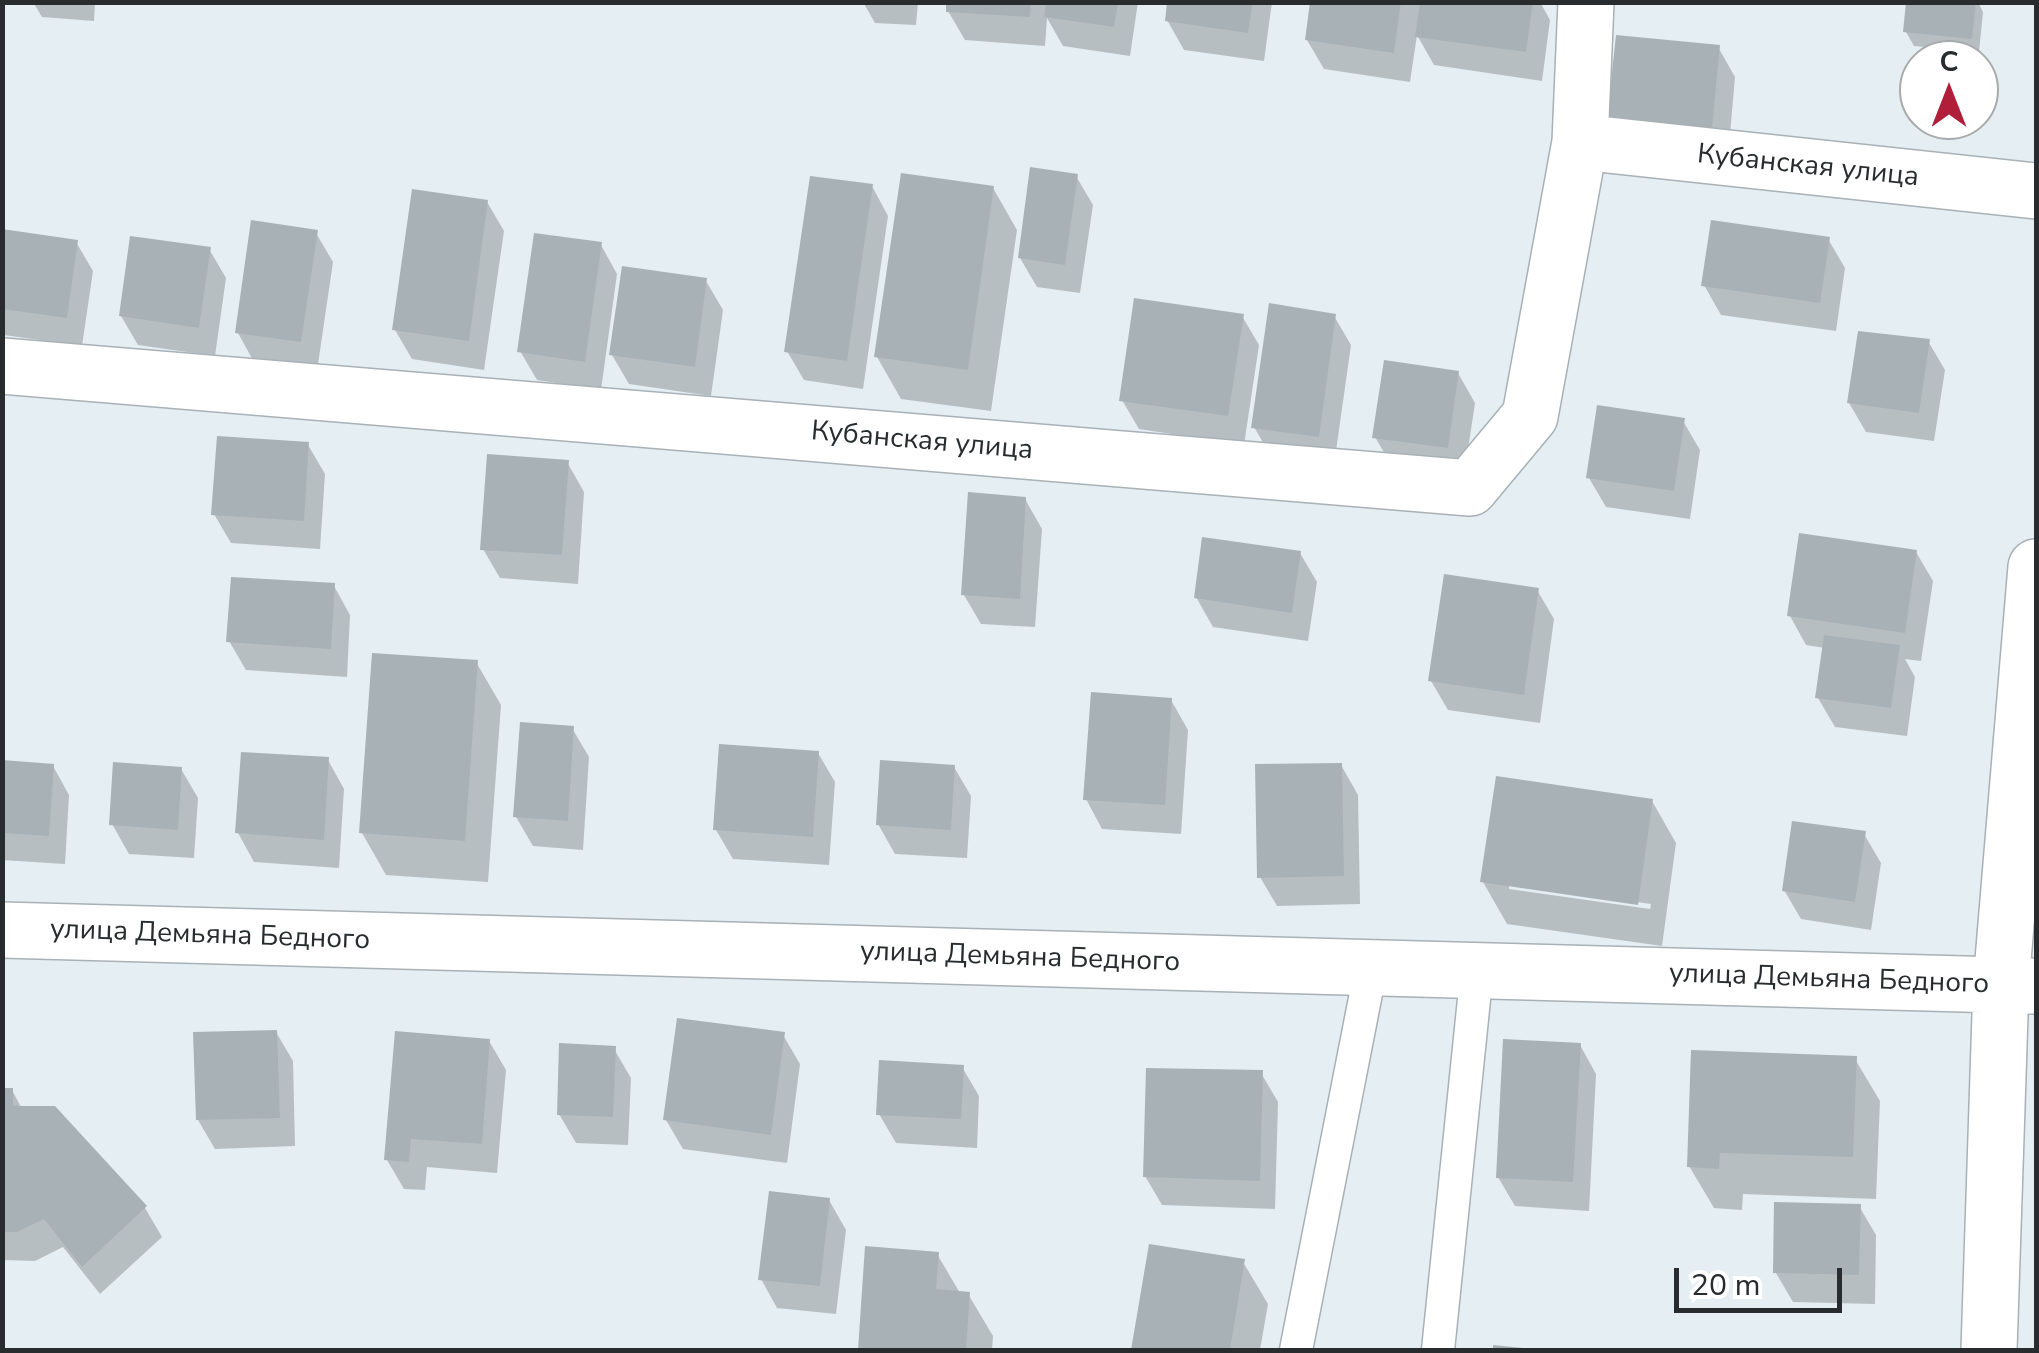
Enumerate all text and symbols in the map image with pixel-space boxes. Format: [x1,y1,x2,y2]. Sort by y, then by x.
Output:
north arrow [1899,40,1999,140]
text: С [1939,43,1959,81]
street label: Кубанская улица [1695,139,1921,195]
street label: Кубанская улица [810,416,1034,468]
street label: улица Демьяна Бедного [49,914,371,958]
street label: улица Демьяна Бедного [859,936,1181,980]
street label: улица Демьяна Бедного [1668,958,1990,1002]
scale bar [1679,1248,1846,1310]
text: 20 m [1691,1265,1760,1306]

